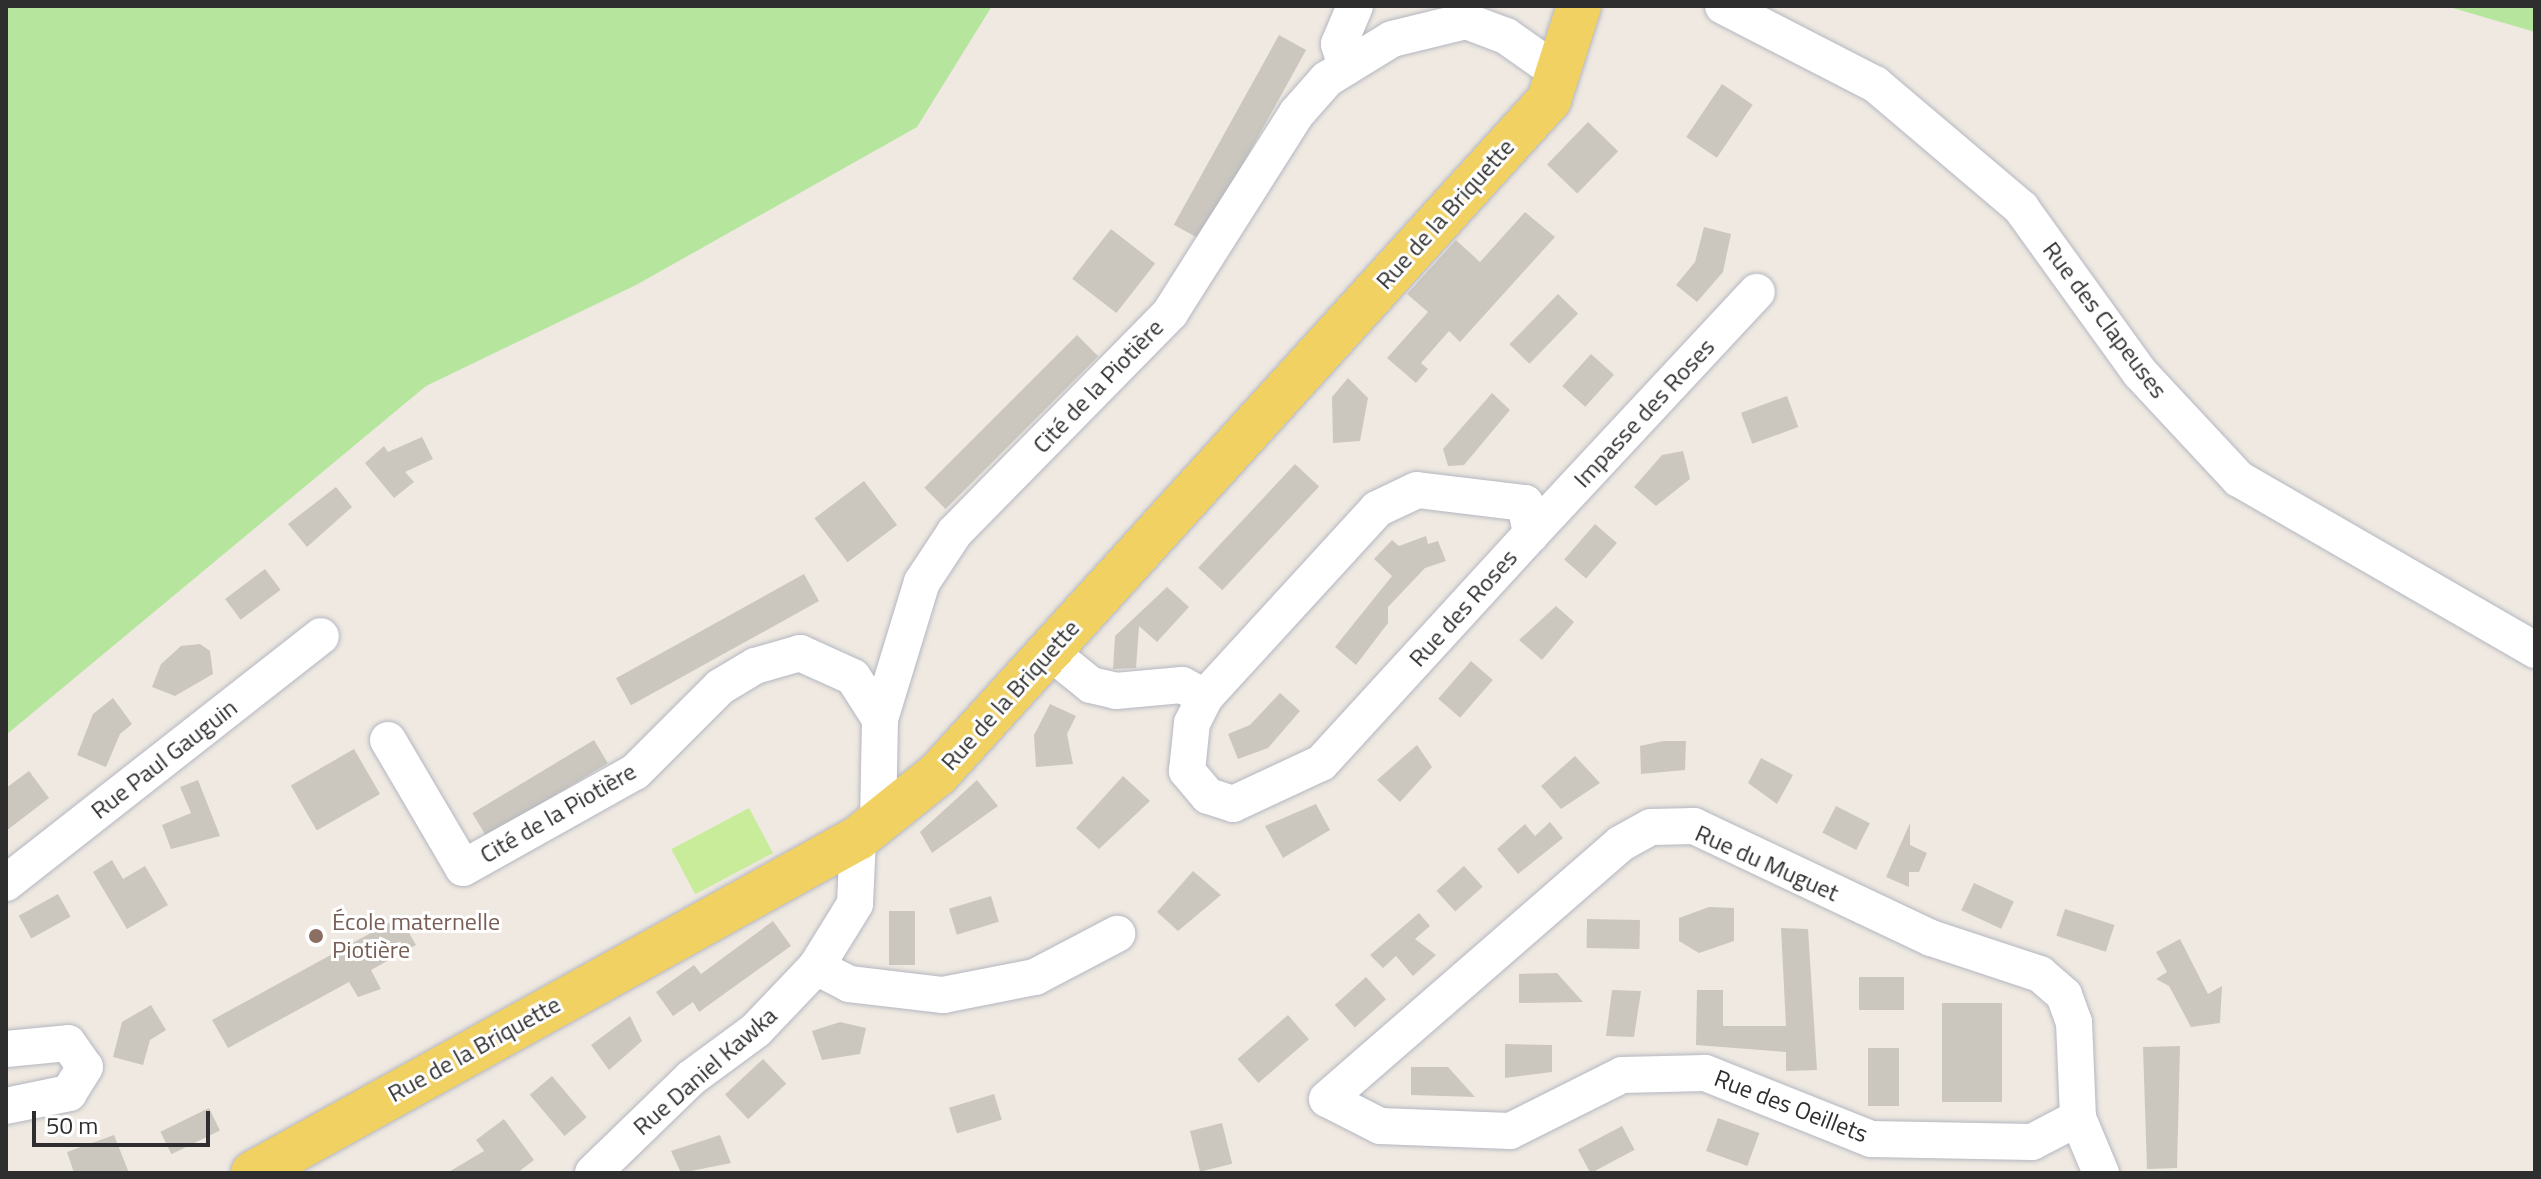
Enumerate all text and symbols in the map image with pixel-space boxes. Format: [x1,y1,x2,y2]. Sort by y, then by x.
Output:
street label: Rue de la Briquette [1370,133,1520,295]
street label: Rue des Clapeuses [2037,236,2173,404]
street label: Cité de la Piotière [1027,313,1169,459]
street label: Impasse des Roses [1568,332,1720,494]
street label: Rue des Roses [1403,543,1523,673]
street label: Rue de la Briquette [935,614,1085,776]
street label: Rue Paul Gauguin [85,693,243,825]
street label: Cité de la Piotière [475,757,641,869]
street label: Rue du Muguet [1691,819,1843,907]
place label: École maternelle Piotière [332,908,500,964]
marker: École maternelle Piotière [307,927,325,945]
street label: Rue de la Briquette [383,990,565,1108]
street label: Rue Daniel Kawka [627,1001,783,1141]
street label: Rue des Oeillets [1710,1064,1872,1148]
scale bar [36,1095,214,1145]
text: 50 m [46,1107,98,1143]

